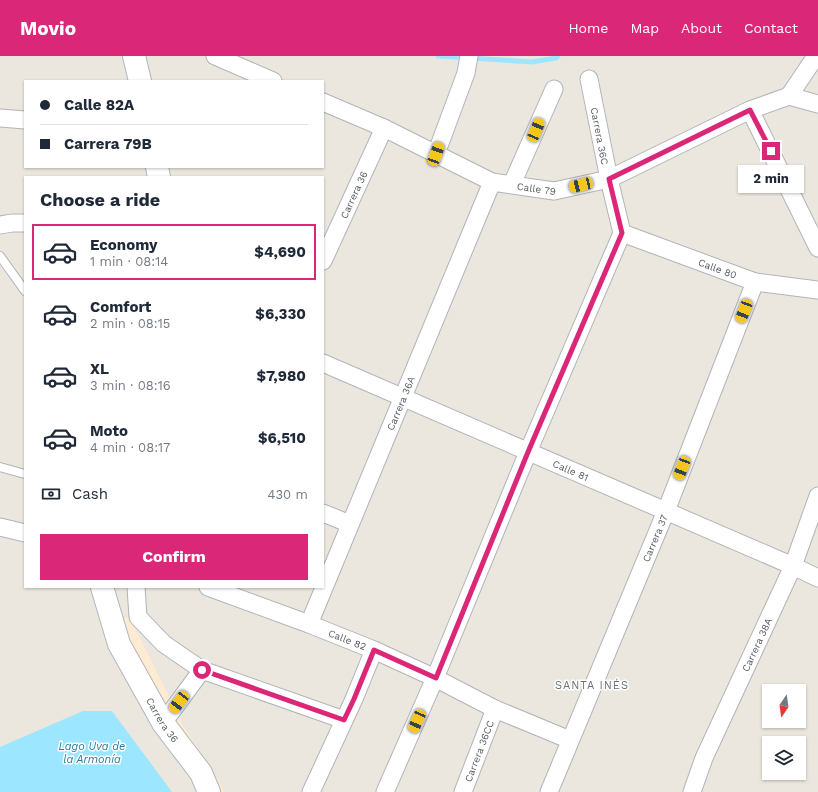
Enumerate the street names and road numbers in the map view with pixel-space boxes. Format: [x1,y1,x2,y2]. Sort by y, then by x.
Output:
street label: Carrera 36C [589,107,610,166]
street label: Carrera 36 [338,169,370,220]
street label: Calle 79 [516,181,557,197]
street label: Calle 80 [697,257,738,281]
street label: Carrera 36A [385,374,417,432]
street label: Calle 81 [551,458,590,483]
street label: Carrera 37 [640,513,670,564]
street label: Carrera 38A [740,616,774,673]
street label: Calle 82 [327,627,368,652]
street label: Carrera 36 [144,696,181,745]
street label: Carrera 36CC [462,719,496,783]

